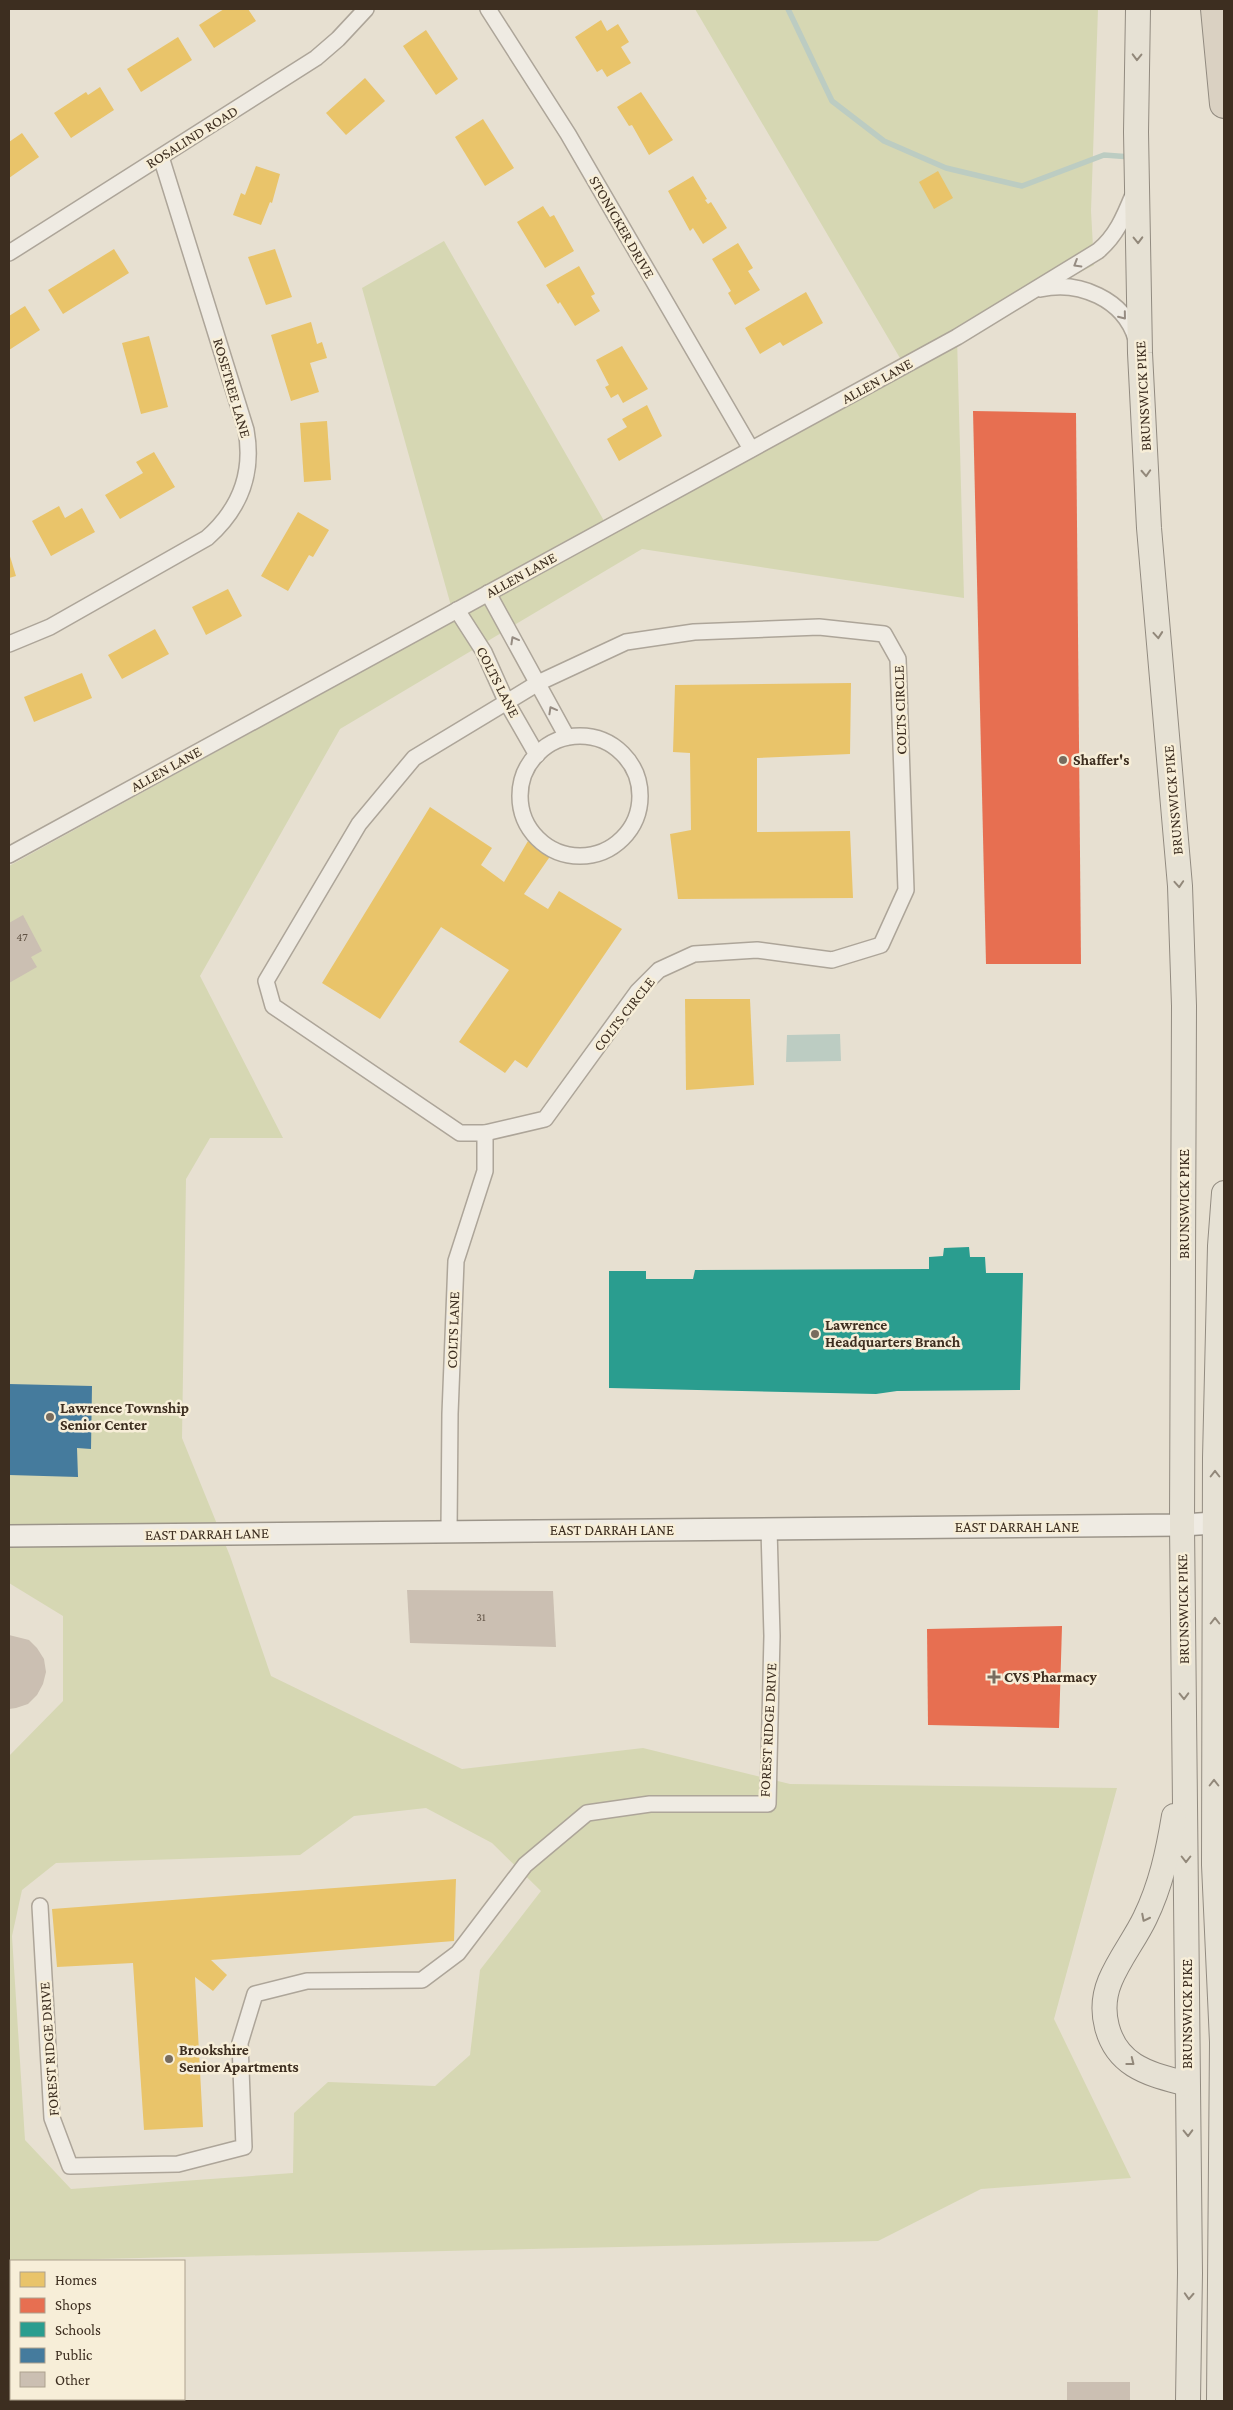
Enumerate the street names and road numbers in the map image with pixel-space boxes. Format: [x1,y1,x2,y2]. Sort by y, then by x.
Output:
street label: ROSALIND ROAD [143,102,241,172]
street label: STONICKER DRIVE [586,173,658,281]
street label: ROSETREE LANE [210,336,254,440]
street label: BRUNSWICK PIKE [1132,341,1154,451]
street label: ALLEN LANE [839,355,915,407]
street label: ALLEN LANE [483,549,559,601]
street label: COLTS LANE [473,644,523,720]
street label: COLTS CIRCLE [890,665,910,755]
street label: ALLEN LANE [128,743,204,795]
street label: BRUNSWICK PIKE [1160,744,1186,856]
street label: COLTS CIRCLE [590,974,658,1054]
street label: BRUNSWICK PIKE [1176,1149,1192,1259]
street label: COLTS LANE [444,1291,462,1369]
street label: EAST DARRAH LANE [955,1519,1079,1535]
street label: EAST DARRAH LANE [550,1522,674,1538]
street label: EAST DARRAH LANE [145,1525,269,1543]
street label: BRUNSWICK PIKE [1174,1554,1192,1664]
street label: FOREST RIDGE DRIVE [756,1662,780,1798]
street label: BRUNSWICK PIKE [1179,1959,1195,2069]
street label: FOREST RIDGE DRIVE [36,1981,62,2117]

